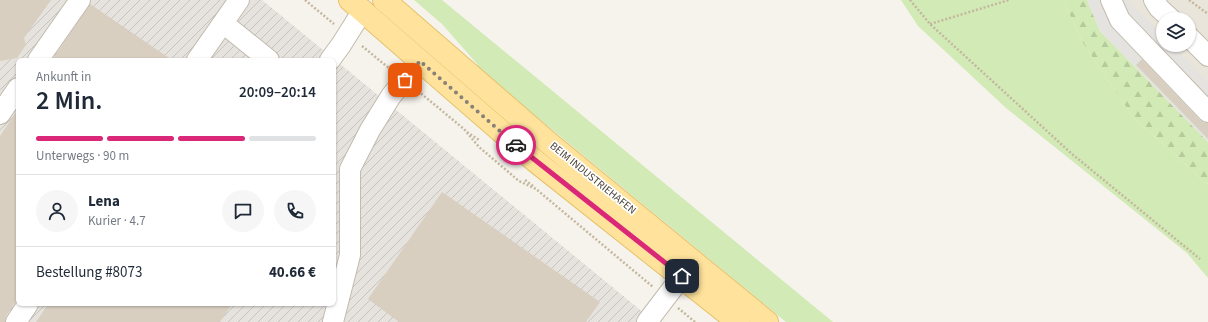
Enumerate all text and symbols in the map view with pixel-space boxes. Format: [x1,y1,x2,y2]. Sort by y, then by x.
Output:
map controls [1156,12,1196,52]
button: layers [1156,12,1196,52]
pin [388,63,422,97]
text: Ankunft in [36,68,91,86]
icon: bag [394,69,416,91]
text: 2 Min. [36,82,102,119]
text: 20:09–20:14 [239,82,316,103]
courier [496,125,536,165]
icon: car [505,134,527,156]
street label: BEIM INDUSTRIEHAFEN [547,138,639,218]
text: Unterwegs · 90 m [36,147,129,165]
button: person [36,190,78,232]
button: chat [222,190,264,232]
button: phone [274,190,316,232]
text: Lena [88,191,120,212]
text: Kurier · 4.7 [88,212,146,230]
pin [665,259,699,293]
text: Bestellung #8073 [36,262,142,283]
text: 40.66 € [269,262,316,283]
icon: home [671,265,693,287]

